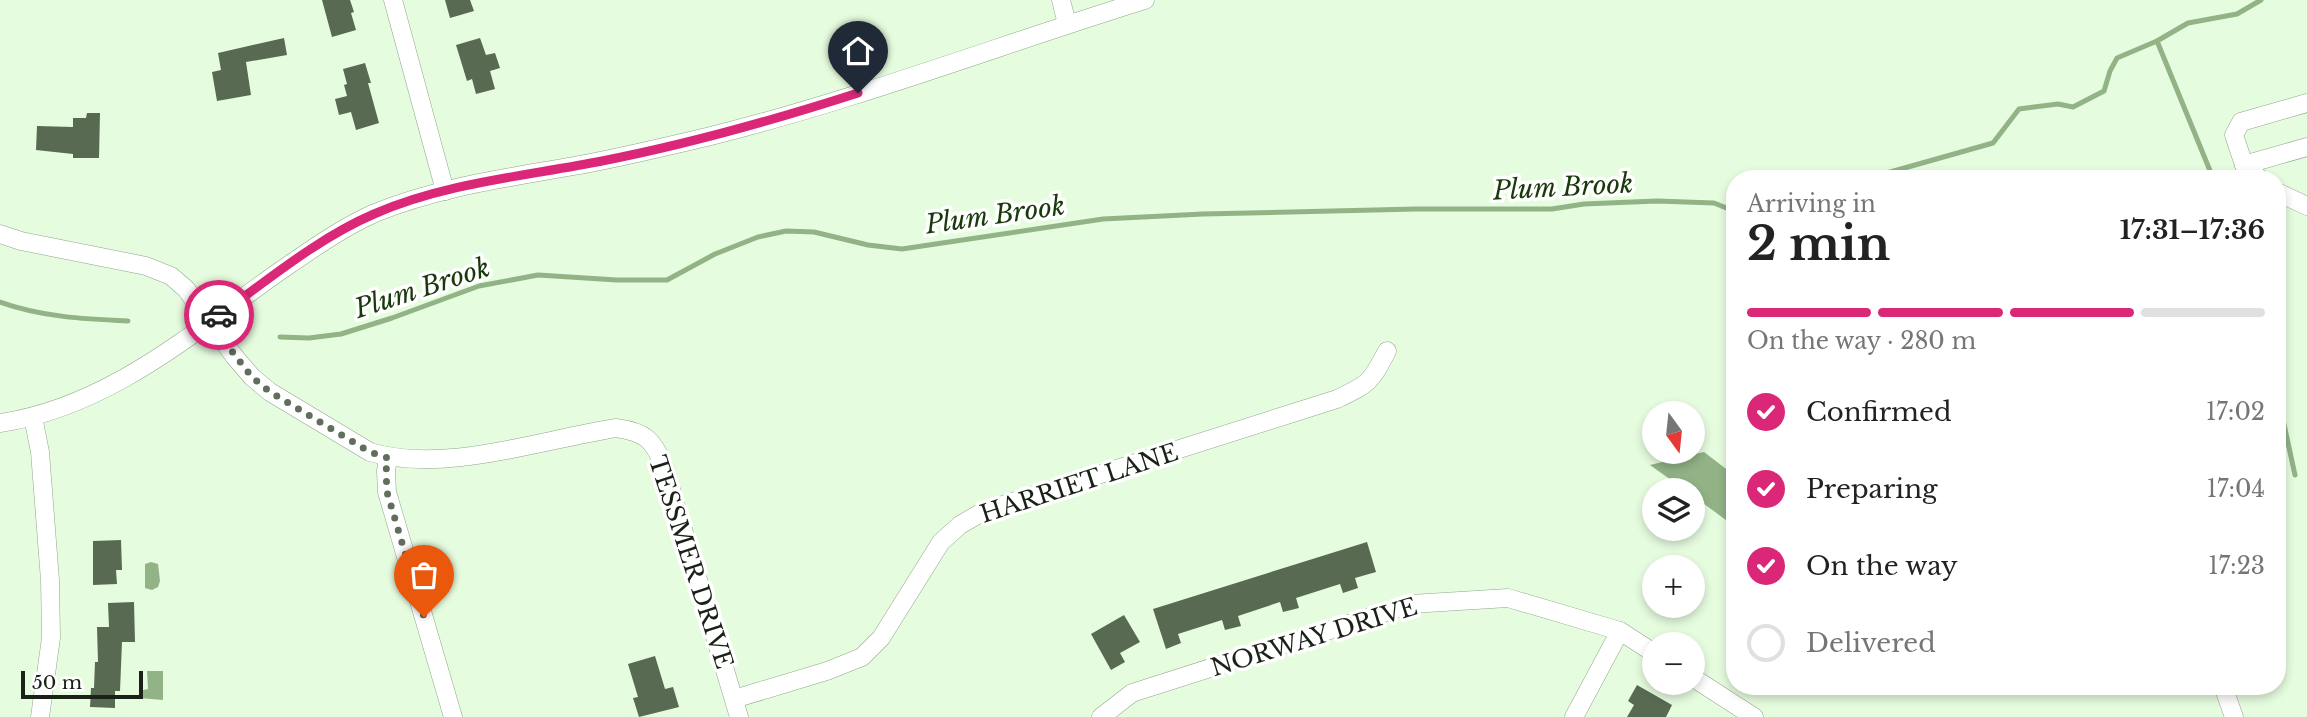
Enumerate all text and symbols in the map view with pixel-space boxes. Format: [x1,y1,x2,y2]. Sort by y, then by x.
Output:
pin [828,21,888,93]
icon: home [839,32,877,70]
water label: Plum Brook [1491,167,1634,207]
water label: Plum Brook [922,189,1067,241]
text: Arriving in [1747,190,1876,218]
text: 17:31–17:36 [2120,214,2265,246]
text: 2 min [1747,215,1890,272]
water label: Plum Brook [349,251,494,325]
courier [184,280,254,350]
icon: car [200,296,238,334]
text: On the way · 280 m [1747,327,1976,355]
icon: check [1747,393,1785,431]
text: Confirmed [1806,396,1951,428]
text: 17:02 [2206,398,2265,426]
north arrow [1642,401,1704,464]
map controls [1642,401,1705,695]
street label: HARRIET LANE [976,437,1182,529]
street label: TESSMER DRIVE [643,452,739,672]
icon: check [1747,470,1785,508]
text: Preparing [1806,473,1938,505]
text: 17:04 [2207,475,2265,503]
button: layers [1642,478,1705,541]
pin [394,545,454,617]
icon: check [1747,547,1785,585]
text: On the way [1806,550,1958,582]
text: 17:23 [2208,552,2265,580]
button: + [1642,555,1705,618]
icon: bag [405,556,443,594]
street label: NORWAY DRIVE [1207,592,1421,682]
text: Delivered [1806,627,1936,659]
button: − [1642,632,1705,695]
scale bar [21,668,144,700]
text: 50 m [32,671,82,694]

